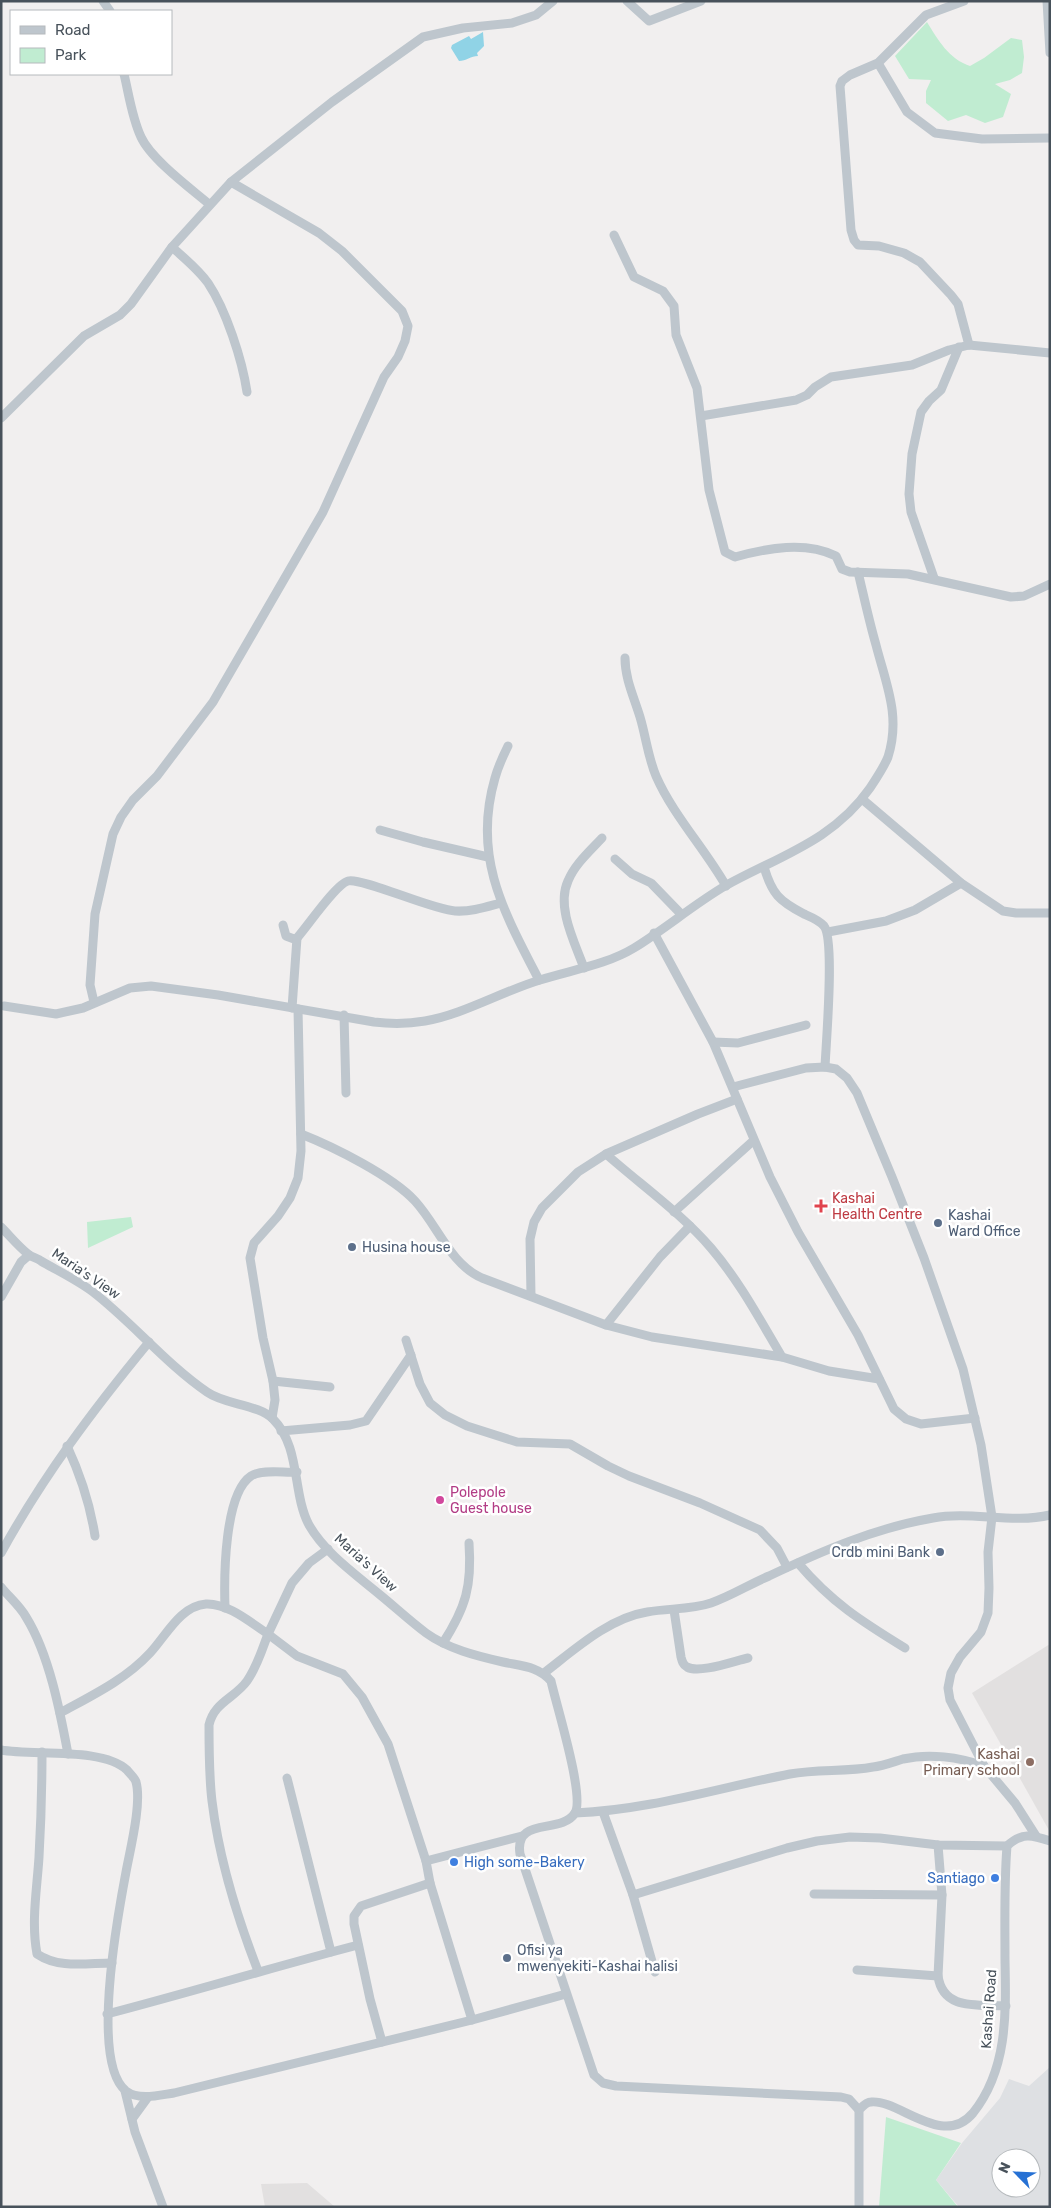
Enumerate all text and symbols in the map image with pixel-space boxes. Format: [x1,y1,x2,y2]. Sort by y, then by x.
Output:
legend [10,10,172,75]
text: Road [55,21,91,39]
text: Park [55,46,86,64]
place label: Kashai Health Centre [832,1190,923,1223]
marker: Kashai Health Centre [814,1199,828,1213]
place label: Kashai Ward Office [948,1207,1021,1240]
marker: Kashai Ward Office [932,1217,944,1229]
place label: Husina house [362,1239,451,1256]
marker: Husina house [346,1241,358,1253]
street label: Maria's View [48,1245,124,1303]
place label: Polepole Guest house [450,1484,532,1517]
marker: Polepole Guest house [434,1494,446,1506]
street label: Maria's View [331,1530,401,1596]
place label: Crdb mini Bank [831,1544,931,1561]
marker: Crdb mini Bank [934,1546,946,1558]
place label: Kashai Primary school [923,1746,1020,1779]
marker: Kashai Primary school [1024,1756,1036,1768]
place label: High some-Bakery [464,1854,585,1871]
marker: High some-Bakery [448,1856,460,1868]
place label: Santiago [927,1870,985,1887]
marker: Santiago [989,1872,1001,1884]
place label: Ofisi ya mwenyekiti-Kashai halisi [517,1942,678,1975]
marker: Ofisi ya mwenyekiti-Kashai halisi [501,1952,513,1964]
street label: Kashai Road [978,1969,1000,2049]
north arrow [991,2148,1041,2198]
text: N [995,2160,1014,2176]

